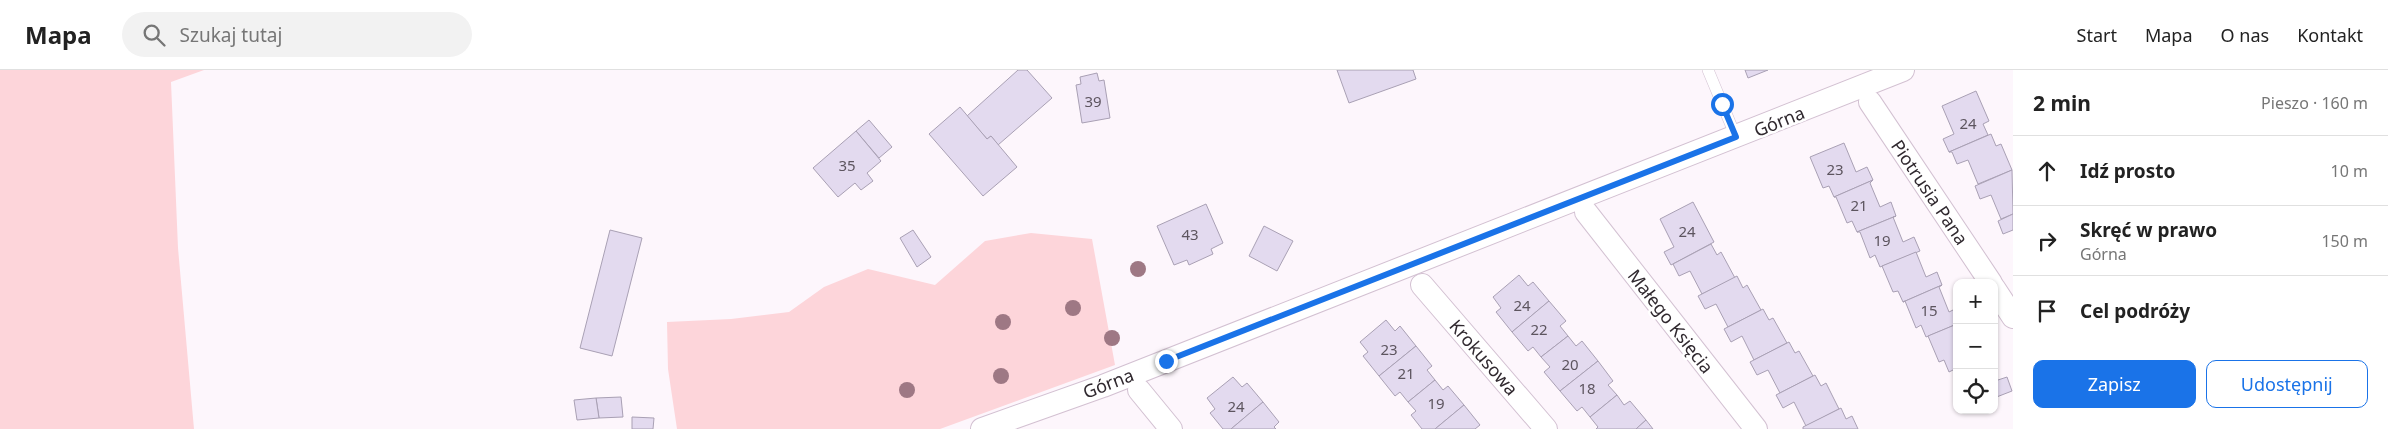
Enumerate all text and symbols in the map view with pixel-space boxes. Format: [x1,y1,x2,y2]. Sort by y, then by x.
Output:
search box [122,12,472,57]
text: Mapa [25,18,92,51]
icon: search [140,21,168,49]
text: Szukaj tutaj [180,22,282,48]
text: Start [2077,23,2117,47]
text: Mapa [2145,23,2193,47]
text: O nas [2221,23,2269,47]
text: Kontakt [2297,23,2363,47]
text: 2 min [2033,89,2091,117]
house number: 39 [1084,91,1102,111]
text: Pieszo · 160 m [2261,92,2368,114]
route start [1711,93,1734,116]
street label: Górna [1750,100,1808,142]
house number: 24 [1959,113,1977,133]
street label: Piotrusia Pana [1886,135,1974,249]
house number: 35 [838,155,856,175]
icon: ahead [2033,157,2061,185]
text: Idź prosto [2080,158,2175,184]
house number: 23 [1826,159,1844,179]
text: 10 m [2331,160,2368,182]
house number: 21 [1850,195,1868,215]
text: Skręć w prawo [2080,217,2217,243]
house number: 24 [1678,221,1696,241]
house number: 43 [1181,224,1199,244]
icon: right [2033,227,2061,255]
house number: 19 [1873,230,1891,250]
text: 150 m [2321,230,2368,252]
text: Górna [2080,243,2127,265]
street label: Małego Księcia [1623,264,1719,378]
map controls [1953,279,1998,414]
button: + [1953,279,1998,324]
house number: 24 [1513,295,1531,315]
icon: arrive [2033,297,2061,325]
text: Cel podróży [2080,298,2190,324]
house number: 15 [1920,300,1938,320]
street label: Krokusowa [1444,314,1524,400]
house number: 22 [1530,319,1548,339]
button: − [1953,324,1998,369]
house number: 23 [1380,339,1398,359]
route end [1155,350,1178,373]
house number: 20 [1561,354,1579,374]
button: Zapisz [2033,360,2196,408]
button: Udostępnij [2206,360,2368,408]
street label: Górna [1079,362,1137,404]
house number: 21 [1397,363,1415,383]
button: locate [1953,369,1998,414]
house number: 18 [1578,378,1596,398]
house number: 19 [1427,393,1445,413]
house number: 24 [1227,396,1245,416]

